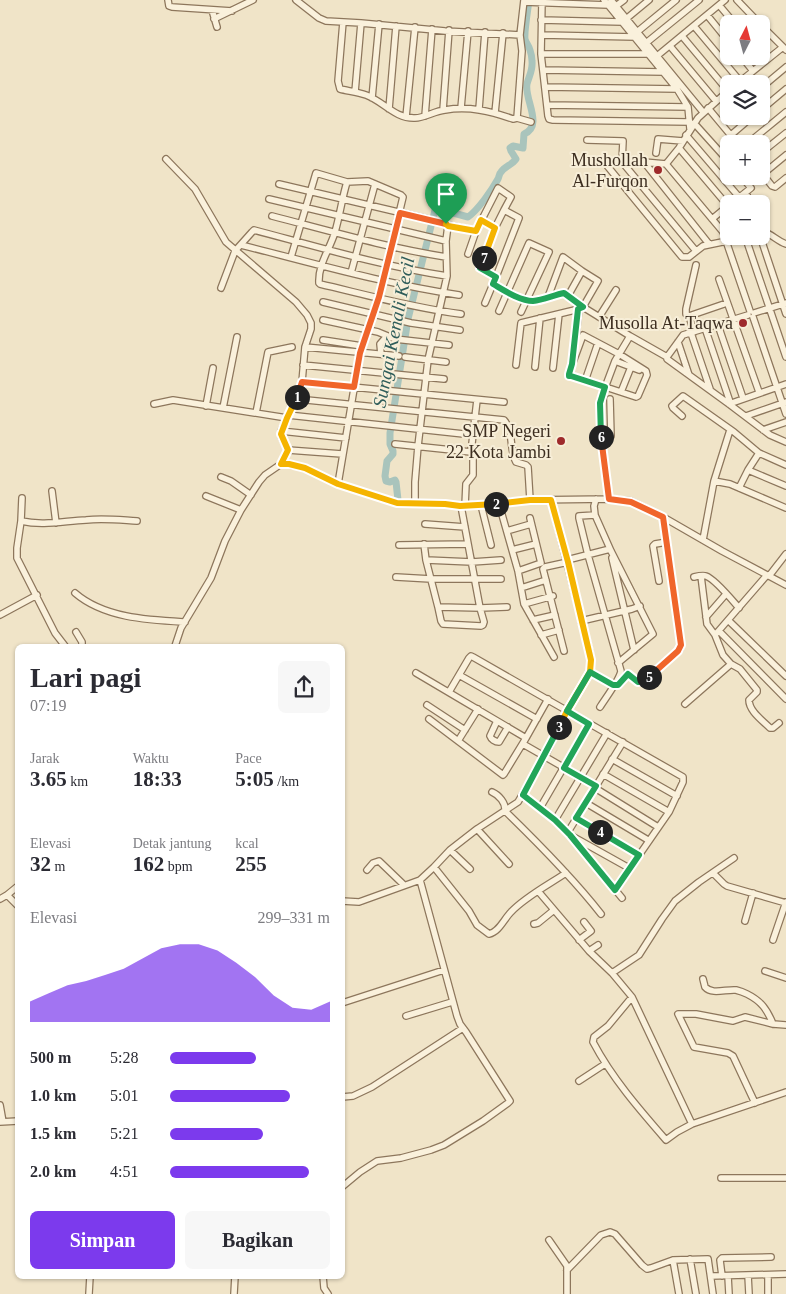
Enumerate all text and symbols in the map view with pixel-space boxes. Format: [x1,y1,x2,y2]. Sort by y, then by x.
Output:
north arrow [720,15,770,65]
map controls [720,15,770,245]
button: layers [720,75,770,125]
button: + [720,135,770,185]
place label: Mushollah Al-Furqon [571,150,648,191]
marker: Mushollah Al-Furqon [652,164,664,176]
pin [425,173,467,224]
icon: arrive [432,180,460,208]
button: − [720,195,770,245]
pin: 7 [472,246,496,270]
text: 7 [481,251,488,266]
water label: Sungai Kenali Kecil [369,255,418,409]
place label: Musolla At-Taqwa [599,313,733,333]
marker: Musolla At-Taqwa [737,317,749,329]
pin: 1 [284,384,310,410]
text: 1 [294,390,301,405]
place label: SMP Negeri 22 Kota Jambi [446,421,551,462]
pin: 6 [588,424,614,450]
text: 6 [598,430,605,445]
marker: SMP Negeri 22 Kota Jambi [555,435,567,447]
pin: 2 [484,492,508,516]
text: 2 [493,497,500,512]
button: share [278,661,330,713]
text: Lari pagi [30,662,141,693]
pin: 5 [636,664,662,690]
text: 5 [646,670,653,685]
text: 07:19 [30,697,66,714]
pin: 3 [546,714,572,740]
text: 3 [556,720,563,735]
text: Jarak [30,751,60,766]
text: Waktu [133,751,169,766]
text: Pace [235,751,262,766]
text: 3.65 [30,767,67,791]
text: 18:33 [133,767,182,791]
text: 5:05 [235,767,274,791]
text: km [67,774,88,789]
text: /km [274,774,299,789]
pin: 4 [588,820,612,844]
text: 4 [597,825,604,840]
text: Elevasi [30,836,71,851]
text: Detak jantung [133,836,212,851]
text: kcal [235,836,259,851]
text: 32 [30,852,51,876]
text: 162 [133,852,164,876]
text: 255 [235,852,267,876]
text: m [51,859,65,874]
text: bpm [164,859,193,874]
text: Elevasi [30,909,77,926]
text: 299–331 m [258,909,330,926]
text: 500 m [30,1049,71,1066]
text: 5:28 [110,1049,138,1066]
text: 1.0 km [30,1087,76,1104]
text: 5:01 [110,1087,138,1104]
text: 1.5 km [30,1125,76,1142]
text: 5:21 [110,1125,138,1142]
text: 2.0 km [30,1163,76,1180]
text: 4:51 [110,1163,138,1180]
button: Simpan [30,1211,175,1269]
button: Bagikan [185,1211,330,1269]

